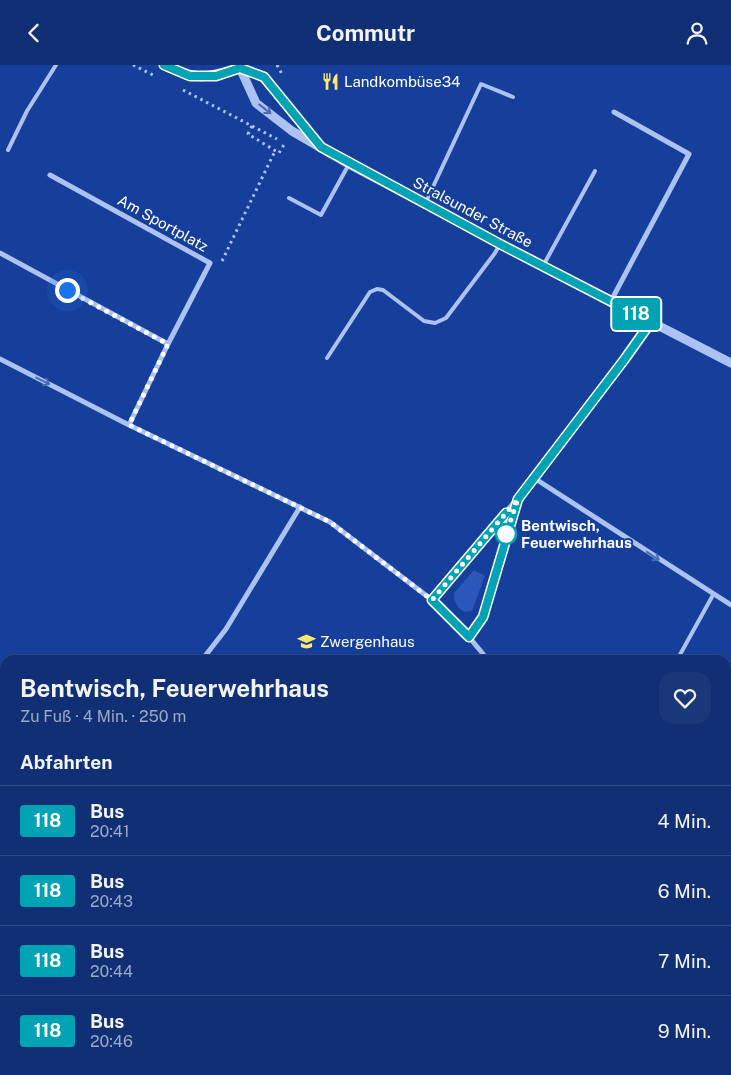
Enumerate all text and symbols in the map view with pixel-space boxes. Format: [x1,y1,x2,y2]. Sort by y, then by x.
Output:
icon: back [20,19,48,47]
icon: person [683,19,711,47]
text: Commutr [316,20,415,46]
restaurant icon: Landkombüse34 [320,71,340,91]
place label: Landkombüse34 [344,73,461,90]
one-way arrow [258,104,271,115]
street label: Stralsunder Straße [410,173,536,251]
street label: Am Sportplatz [115,191,211,255]
your location [55,278,80,303]
line badge: 118 [607,298,665,330]
text: 118 [622,303,650,324]
one-way arrow [36,376,51,386]
place label: Bentwisch, Feuerwehrhaus [521,517,632,551]
marker: Bentwisch, Feuerwehrhaus [495,523,517,545]
one-way arrow [645,551,659,561]
school or university icon: Zwergenhaus [296,631,316,651]
place label: Zwergenhaus [320,633,414,650]
button: heart [659,672,711,724]
text: Bentwisch, Feuerwehrhaus [20,674,329,702]
text: Zu Fuß · 4 Min. · 250 m [20,707,186,726]
text: Abfahrten [20,751,112,773]
text: Bus [90,800,124,822]
text: 118 [34,810,61,831]
text: 4 Min. [658,810,711,832]
text: 20:41 [90,822,129,841]
text: Bus [90,870,124,892]
text: 118 [34,880,61,901]
text: 6 Min. [658,880,711,902]
text: 20:43 [90,892,133,911]
text: Bus [90,940,124,962]
text: 118 [34,950,61,971]
text: 7 Min. [658,950,711,972]
text: 20:44 [90,962,133,981]
text: Bus [90,1010,124,1032]
text: 118 [34,1020,61,1041]
text: 9 Min. [658,1020,711,1042]
text: 20:46 [90,1032,133,1051]

